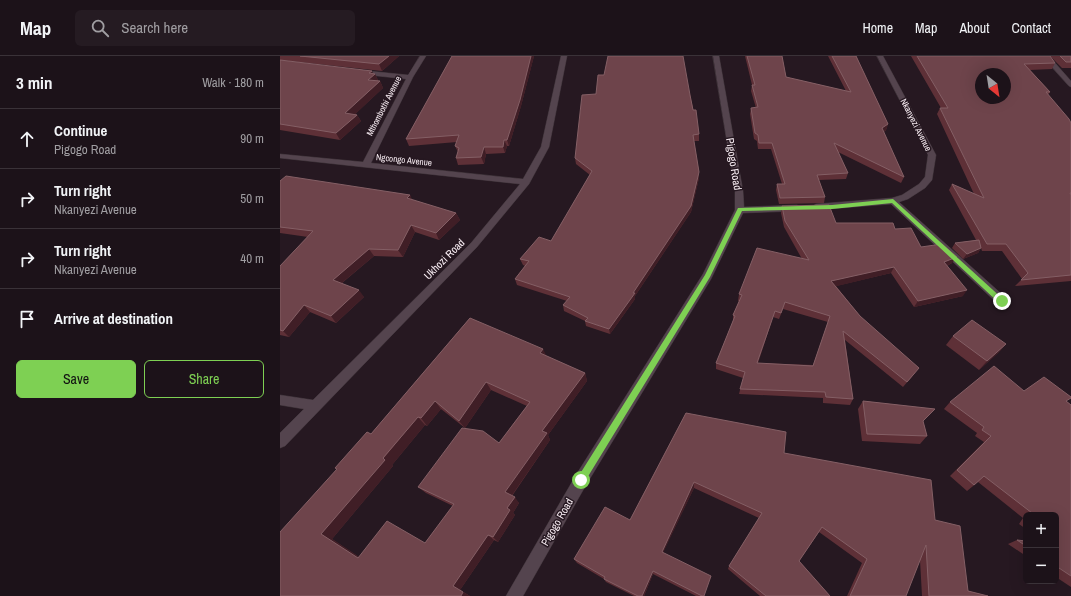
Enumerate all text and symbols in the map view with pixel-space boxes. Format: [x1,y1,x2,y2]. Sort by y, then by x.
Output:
search box [75,10,355,46]
text: Map [20,15,51,41]
icon: search [89,17,111,39]
text: Search here [121,17,188,38]
text: Home [862,19,893,37]
text: Map [915,19,937,37]
text: About [959,19,989,37]
text: Contact [1011,19,1051,37]
north arrow [975,68,1011,104]
text: 3 min [16,71,52,94]
text: Walk · 180 m [202,74,264,91]
street label: Mthombothi Avenue [364,74,404,138]
street label: Nkanyezi Avenue [898,97,934,153]
text: Continue [54,120,107,141]
icon: ahead [16,128,38,150]
text: 90 m [240,130,264,147]
street label: Pigogo Road [723,137,745,191]
text: Pigogo Road [54,141,116,158]
street label: Ngcongo Avenue [375,151,433,169]
text: Turn right [54,180,111,201]
icon: right [16,188,38,210]
text: 50 m [240,190,264,207]
text: Nkanyezi Avenue [54,201,137,218]
street label: Ukhozi Road [421,236,467,282]
text: Turn right [54,240,111,261]
icon: right [16,248,38,270]
text: 40 m [240,250,264,267]
text: Nkanyezi Avenue [54,261,137,278]
route end [993,292,1011,310]
icon: arrive [16,308,38,330]
text: Arrive at destination [54,308,173,329]
button: Save [16,360,136,398]
button: Share [144,360,264,398]
route start [572,471,590,489]
street label: Pigogo Road [538,496,576,548]
map controls [1023,512,1059,584]
button: + [1023,512,1059,548]
button: − [1023,548,1059,584]

